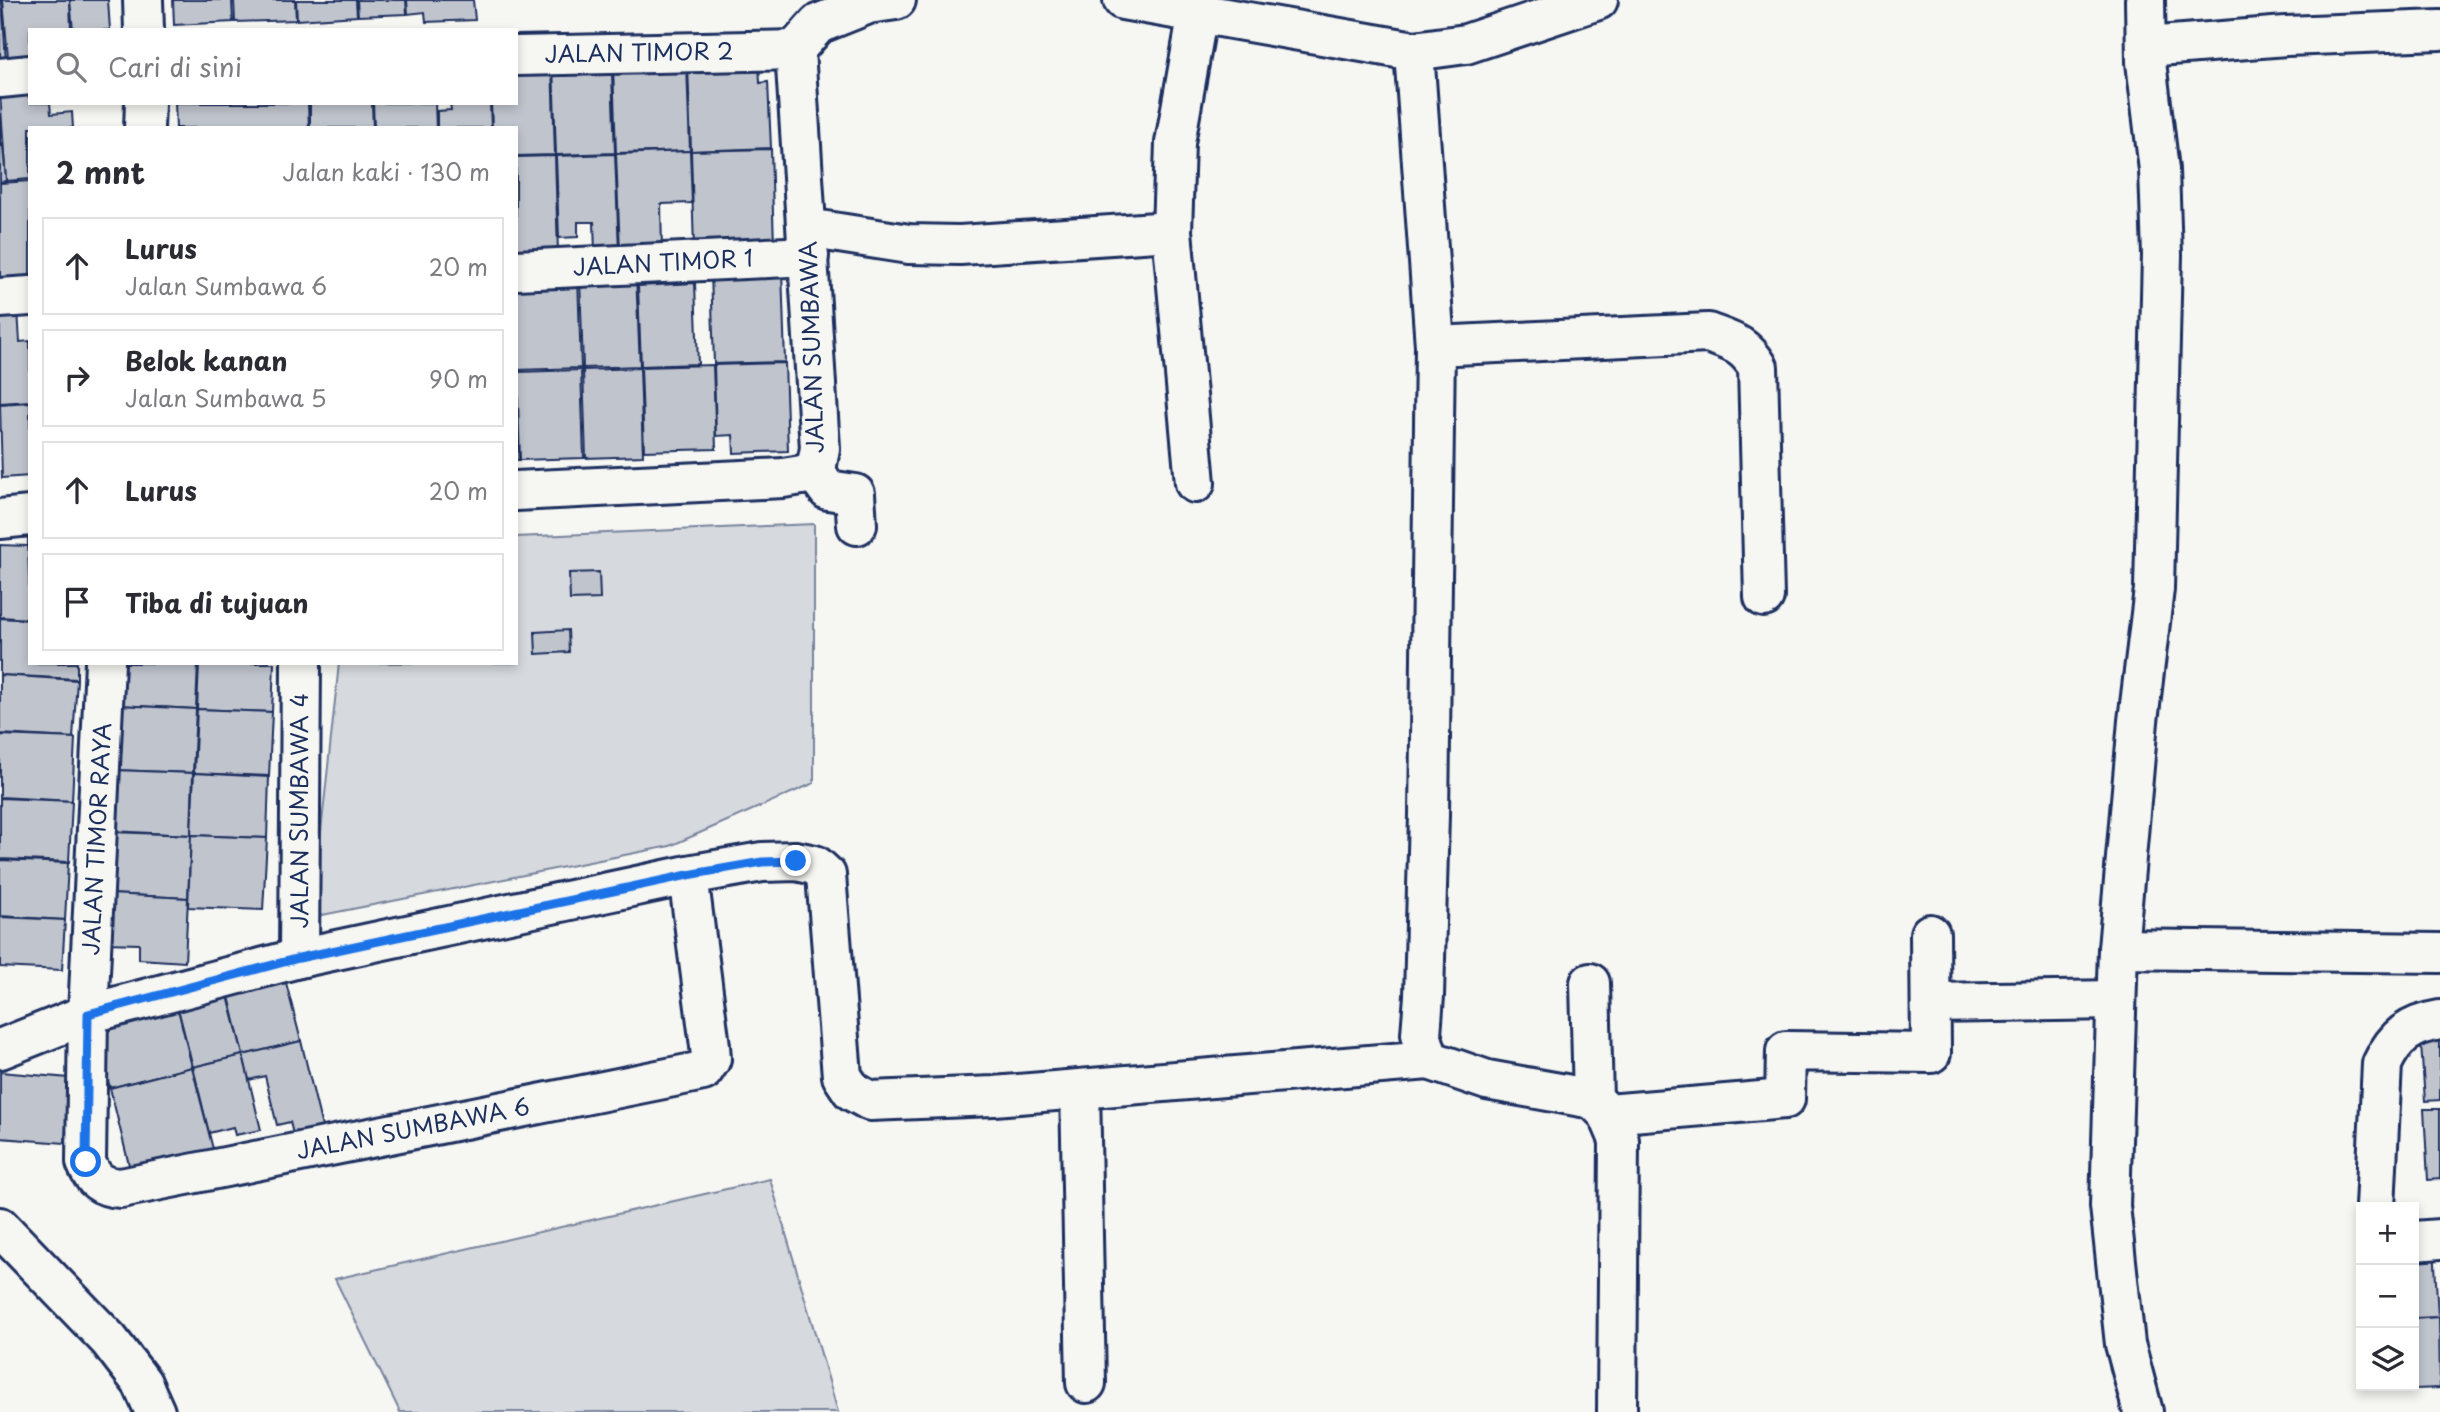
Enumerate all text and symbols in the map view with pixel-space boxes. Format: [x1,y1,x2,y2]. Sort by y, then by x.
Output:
search box [28,28,518,105]
street label: JALAN TIMOR 2 [544,32,734,71]
text: Cari di sini [108,47,242,86]
icon: search [52,48,90,86]
text: 2 mnt [56,149,145,194]
text: Jalan kaki · 130 m [282,154,490,189]
text: Lurus [125,229,197,268]
street label: JALAN TIMOR 1 [572,239,754,284]
street label: JALAN SUMBAWA [789,240,832,454]
icon: ahead [58,247,96,285]
text: 20 m [429,249,488,284]
text: Jalan Sumbawa 6 [125,268,327,303]
text: Belok kanan [125,341,287,380]
icon: right [58,359,96,397]
text: 90 m [429,361,488,396]
text: Jalan Sumbawa 5 [125,380,327,415]
icon: ahead [58,471,96,509]
text: Lurus [125,471,197,510]
text: 20 m [429,473,488,508]
icon: arrive [58,583,96,621]
text: Tiba di tujuan [125,583,309,622]
street label: JALAN SUMBAWA 4 [281,693,316,929]
street label: JALAN TIMOR RAYA [72,722,119,956]
route end [780,845,811,876]
street label: JALAN SUMBAWA 6 [293,1088,532,1167]
route start [70,1146,101,1177]
map controls [2356,1202,2419,1391]
button: + [2356,1202,2419,1265]
button: − [2356,1265,2419,1328]
button: layers [2356,1328,2419,1391]

